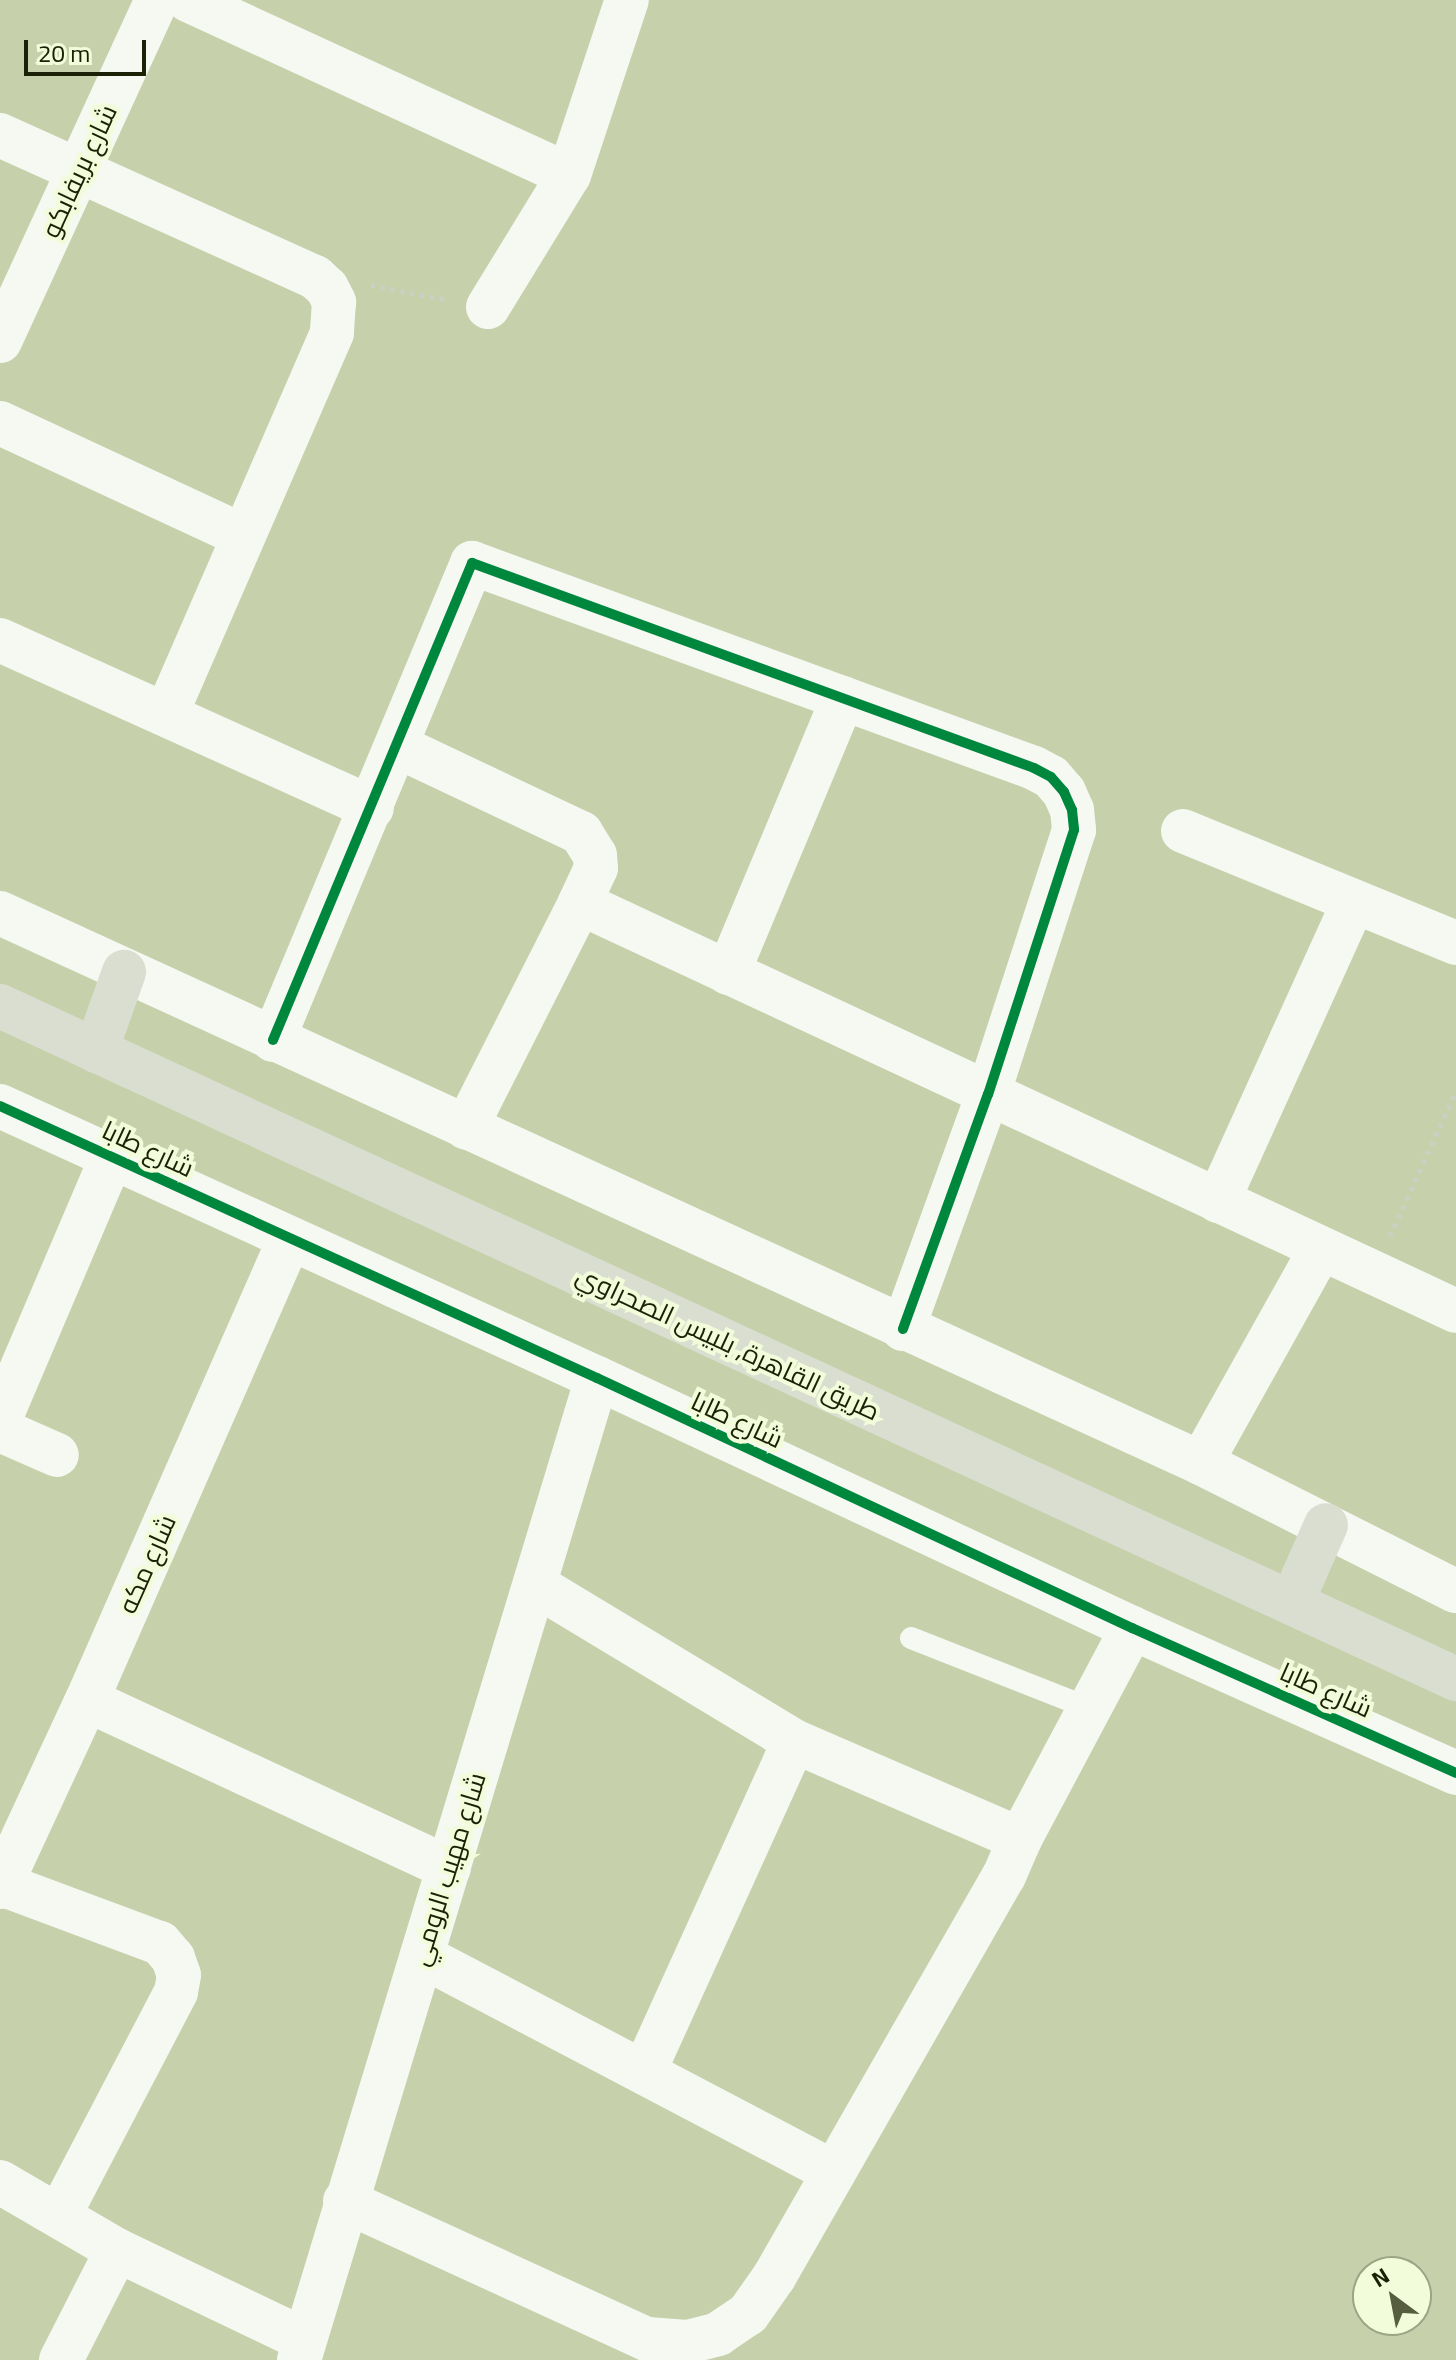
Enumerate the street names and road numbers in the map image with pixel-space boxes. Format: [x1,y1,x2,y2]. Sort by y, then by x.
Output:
street label: شارع بريفابكو [35,100,123,242]
street label: شارع طابا [97,1114,199,1184]
street label: طريق القاهرة, بلبيس الصحراوي [571,1259,885,1427]
street label: شارع طابا [686,1385,788,1455]
street label: شارع مكه [111,1510,183,1618]
street label: شارع طابا [1275,1656,1377,1724]
street label: شارع مهيب الرومي [404,1769,492,1969]

